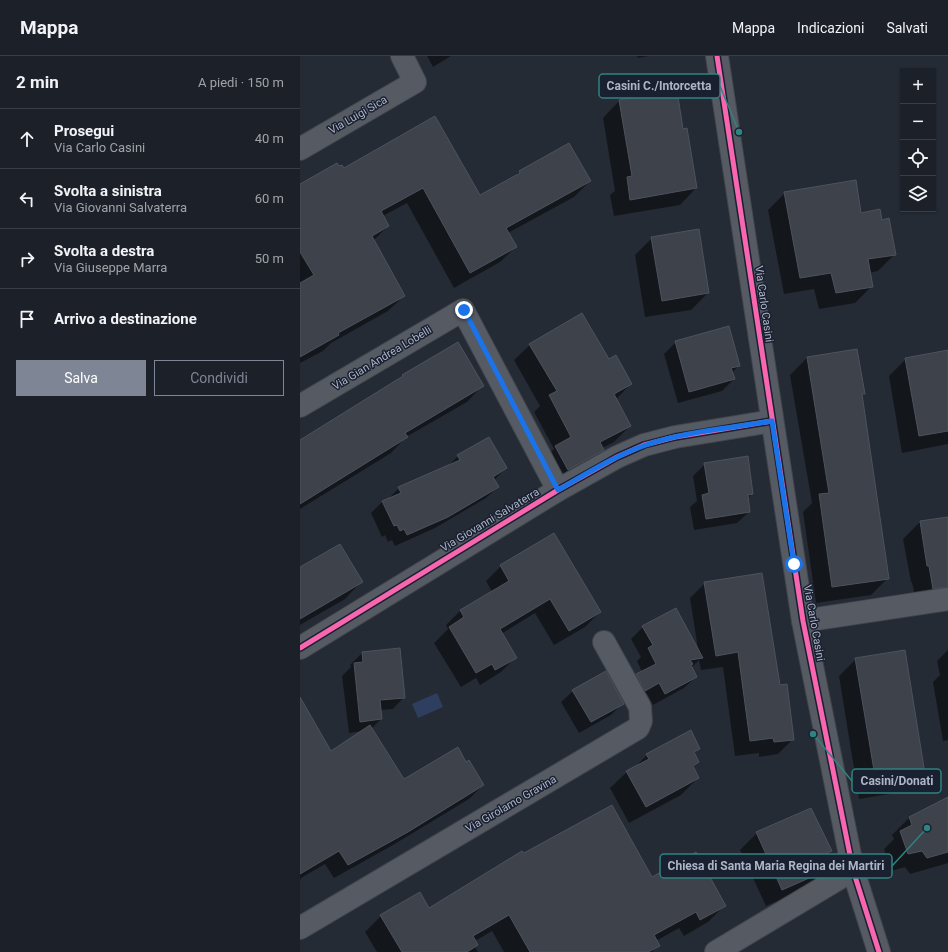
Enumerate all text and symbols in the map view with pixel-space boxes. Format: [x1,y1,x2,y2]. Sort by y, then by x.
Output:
text: Mappa [20,16,78,39]
text: Mappa [732,20,775,36]
text: Indicazioni [797,20,864,36]
text: Salvati [886,20,928,36]
map controls [900,68,936,212]
button: + [900,68,936,104]
text: 2 min [16,72,59,92]
callout: Casini C./Intorcetta [599,74,720,98]
text: A piedi · 150 m [198,75,284,90]
text: Casini C./Intorcetta [607,79,712,93]
street label: Via Luigi Sica [326,93,390,137]
button: − [900,104,936,140]
text: Prosegui [54,122,114,140]
icon: ahead [16,128,38,150]
text: 40 m [255,131,284,146]
text: Via Carlo Casini [54,140,145,155]
button: locate [900,140,936,176]
button: layers [900,176,936,212]
text: Svolta a sinistra [54,182,162,200]
icon: left [16,188,38,210]
text: 60 m [255,191,284,206]
text: Via Giovanni Salvaterra [54,200,187,215]
text: Svolta a destra [54,242,154,260]
icon: right [16,248,38,270]
text: 50 m [255,251,284,266]
text: Via Giuseppe Marra [54,260,167,275]
street label: Via Carlo Casini [752,265,776,343]
route end [455,301,473,319]
icon: arrive [16,308,38,330]
text: Arrivo a destinazione [54,310,197,328]
street label: Via Gian Andrea Lobelli [330,323,434,393]
button: Salva [16,360,146,396]
button: Condividi [154,360,284,396]
street label: Via Giovanni Salvaterra [438,485,542,555]
route start [785,555,803,573]
street label: Via Carlo Casini [801,584,827,662]
callout: Casini/Donati [852,769,941,793]
street label: Via Girolamo Gravina [463,773,559,835]
text: Casini/Donati [861,774,933,788]
callout: Chiesa di Santa Maria Regina dei Martiri [660,854,892,878]
text: Chiesa di Santa Maria Regina dei Martiri [668,859,884,873]

